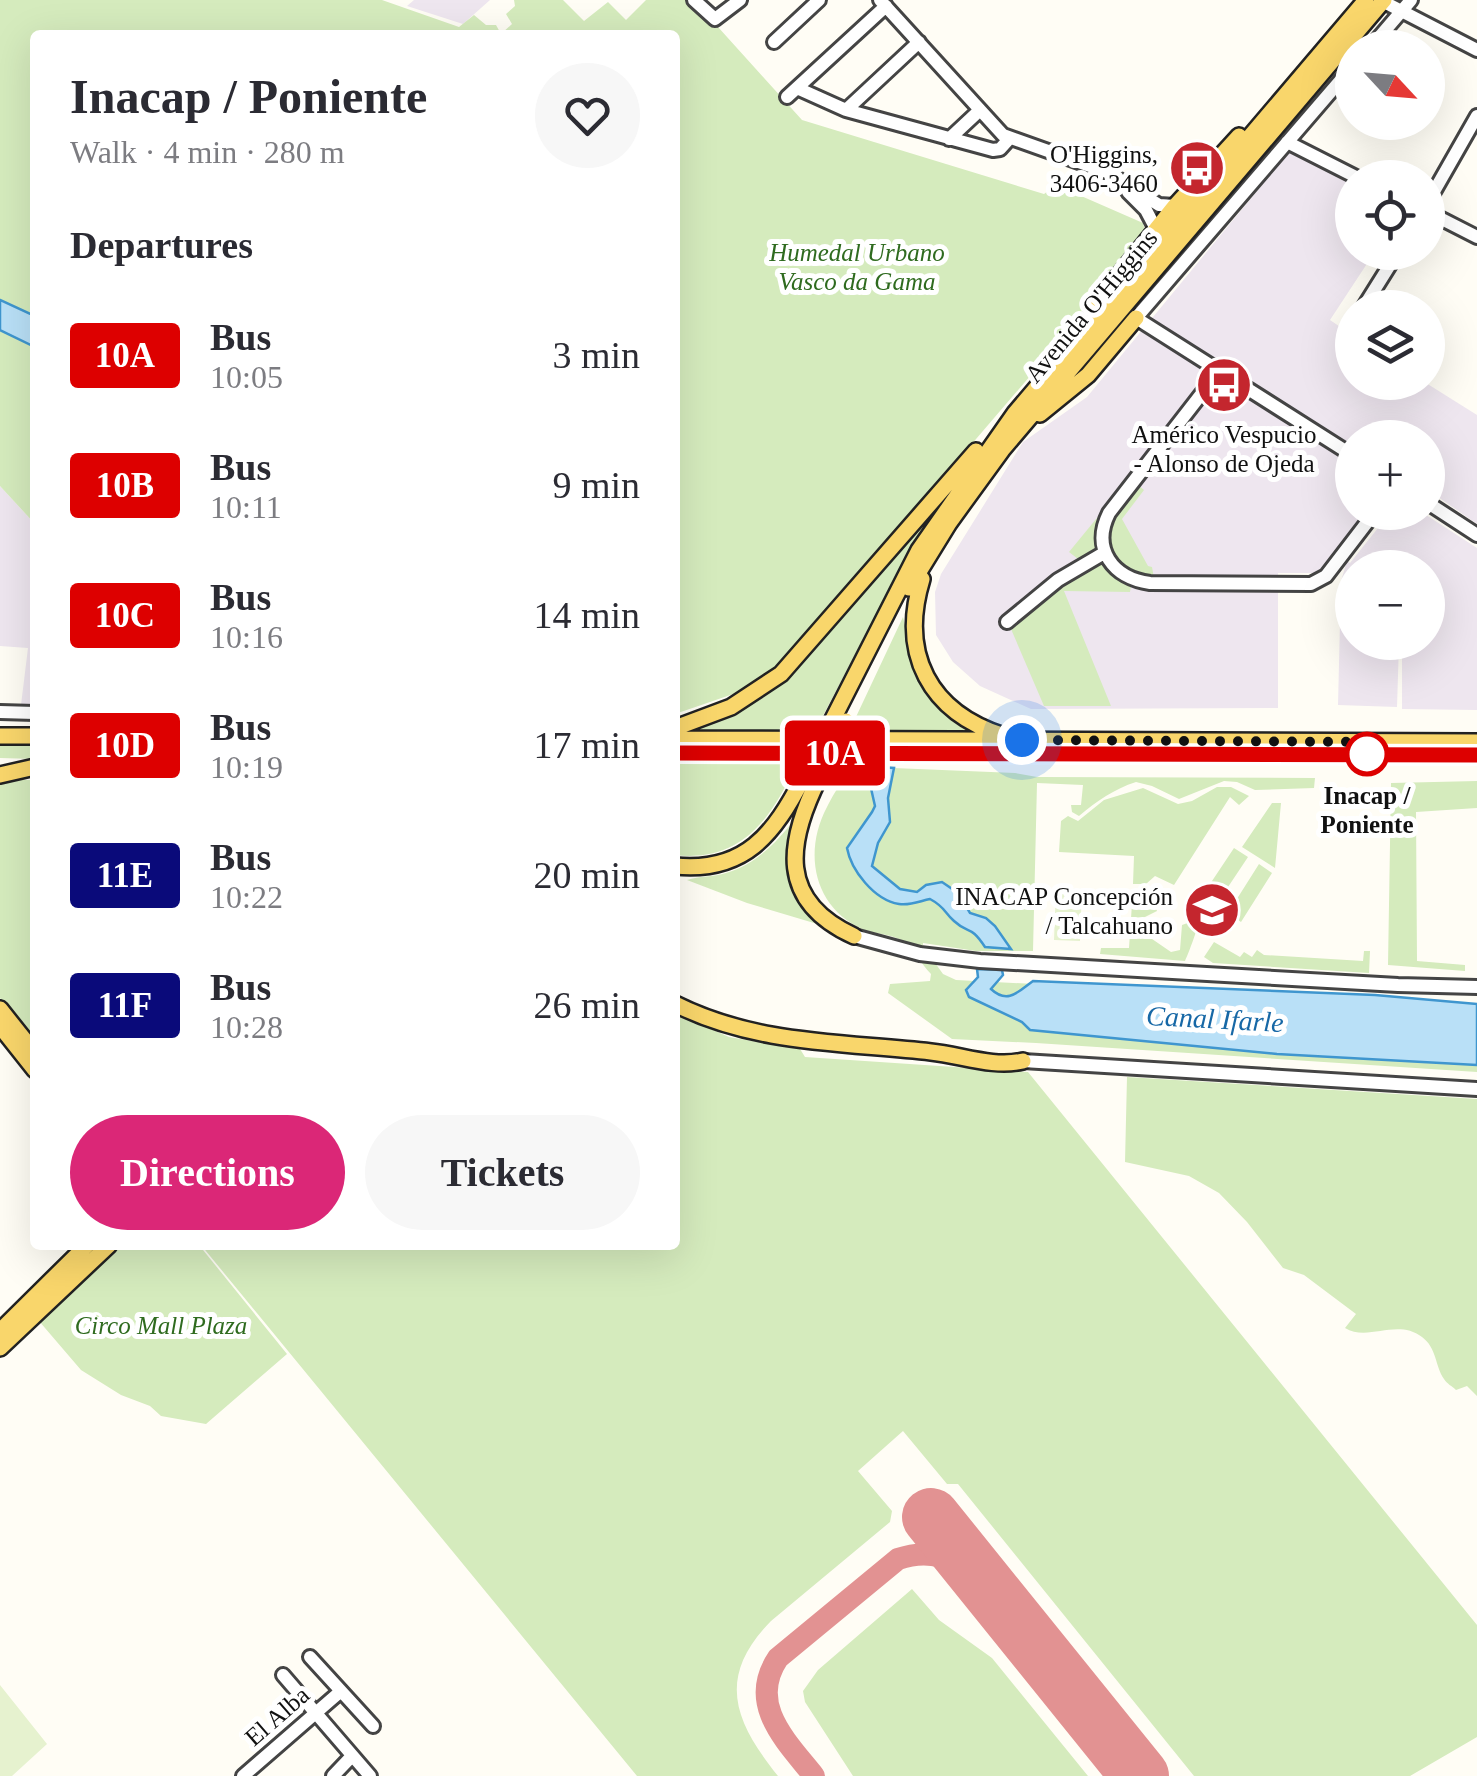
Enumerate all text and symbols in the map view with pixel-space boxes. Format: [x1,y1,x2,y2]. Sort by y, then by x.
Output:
north arrow [1335,30,1445,140]
map controls [1335,30,1445,660]
button: heart [535,63,640,168]
text: Inacap / Poniente [70,70,427,123]
text: Walk · 4 min · 280 m [70,134,345,170]
bus stop icon: O'Higgins, 3406-3460 [1167,138,1227,198]
place label: O'Higgins, 3406-3460 [1050,141,1158,197]
button: locate [1335,160,1445,270]
text: Departures [70,224,253,266]
street label: Avenida O'Higgins [1019,224,1163,388]
park label: Humedal Urbano Vasco da Gama [768,239,945,295]
button: layers [1335,290,1445,400]
text: Bus [210,316,271,358]
text: 3 min [552,334,640,376]
text: 10A [95,336,155,375]
bus stop icon: Américo Vespucio - Alonso de Ojeda [1194,355,1254,415]
text: 10:05 [210,359,283,395]
button: + [1335,420,1445,530]
place label: Américo Vespucio - Alonso de Ojeda [1132,421,1316,477]
text: Bus [210,446,271,488]
text: 9 min [552,464,640,506]
text: 10B [96,466,154,505]
text: 10:11 [210,489,282,525]
button: − [1335,550,1445,660]
text: Bus [210,576,271,618]
text: 14 min [533,594,640,636]
text: 10C [95,596,155,635]
text: 10:16 [210,619,283,655]
text: Bus [210,706,271,748]
your location [997,715,1047,765]
line badge: 10A [778,720,892,786]
text: 17 min [533,724,640,766]
text: 10D [95,726,155,765]
marker: Inacap / Poniente [1346,733,1388,775]
text: 10A [805,734,865,773]
text: 10:19 [210,749,283,785]
place label: Inacap / Poniente [1320,782,1414,838]
text: Bus [210,836,271,878]
text: 20 min [533,854,640,896]
text: 11E [97,856,153,895]
text: 10:22 [210,879,283,915]
school or university icon: INACAP Concepción / Talcahuano [1182,880,1242,940]
place label: INACAP Concepción / Talcahuano [955,883,1173,939]
text: Bus [210,966,271,1008]
text: 26 min [533,984,640,1026]
text: 11F [98,986,152,1025]
water label: Canal Ifarle [1145,1000,1285,1038]
text: 10:28 [210,1009,283,1045]
button: Directions [70,1115,345,1230]
button: Tickets [365,1115,640,1230]
park label: Circo Mall Plaza [75,1312,247,1339]
street label: El Alba [240,1681,314,1751]

